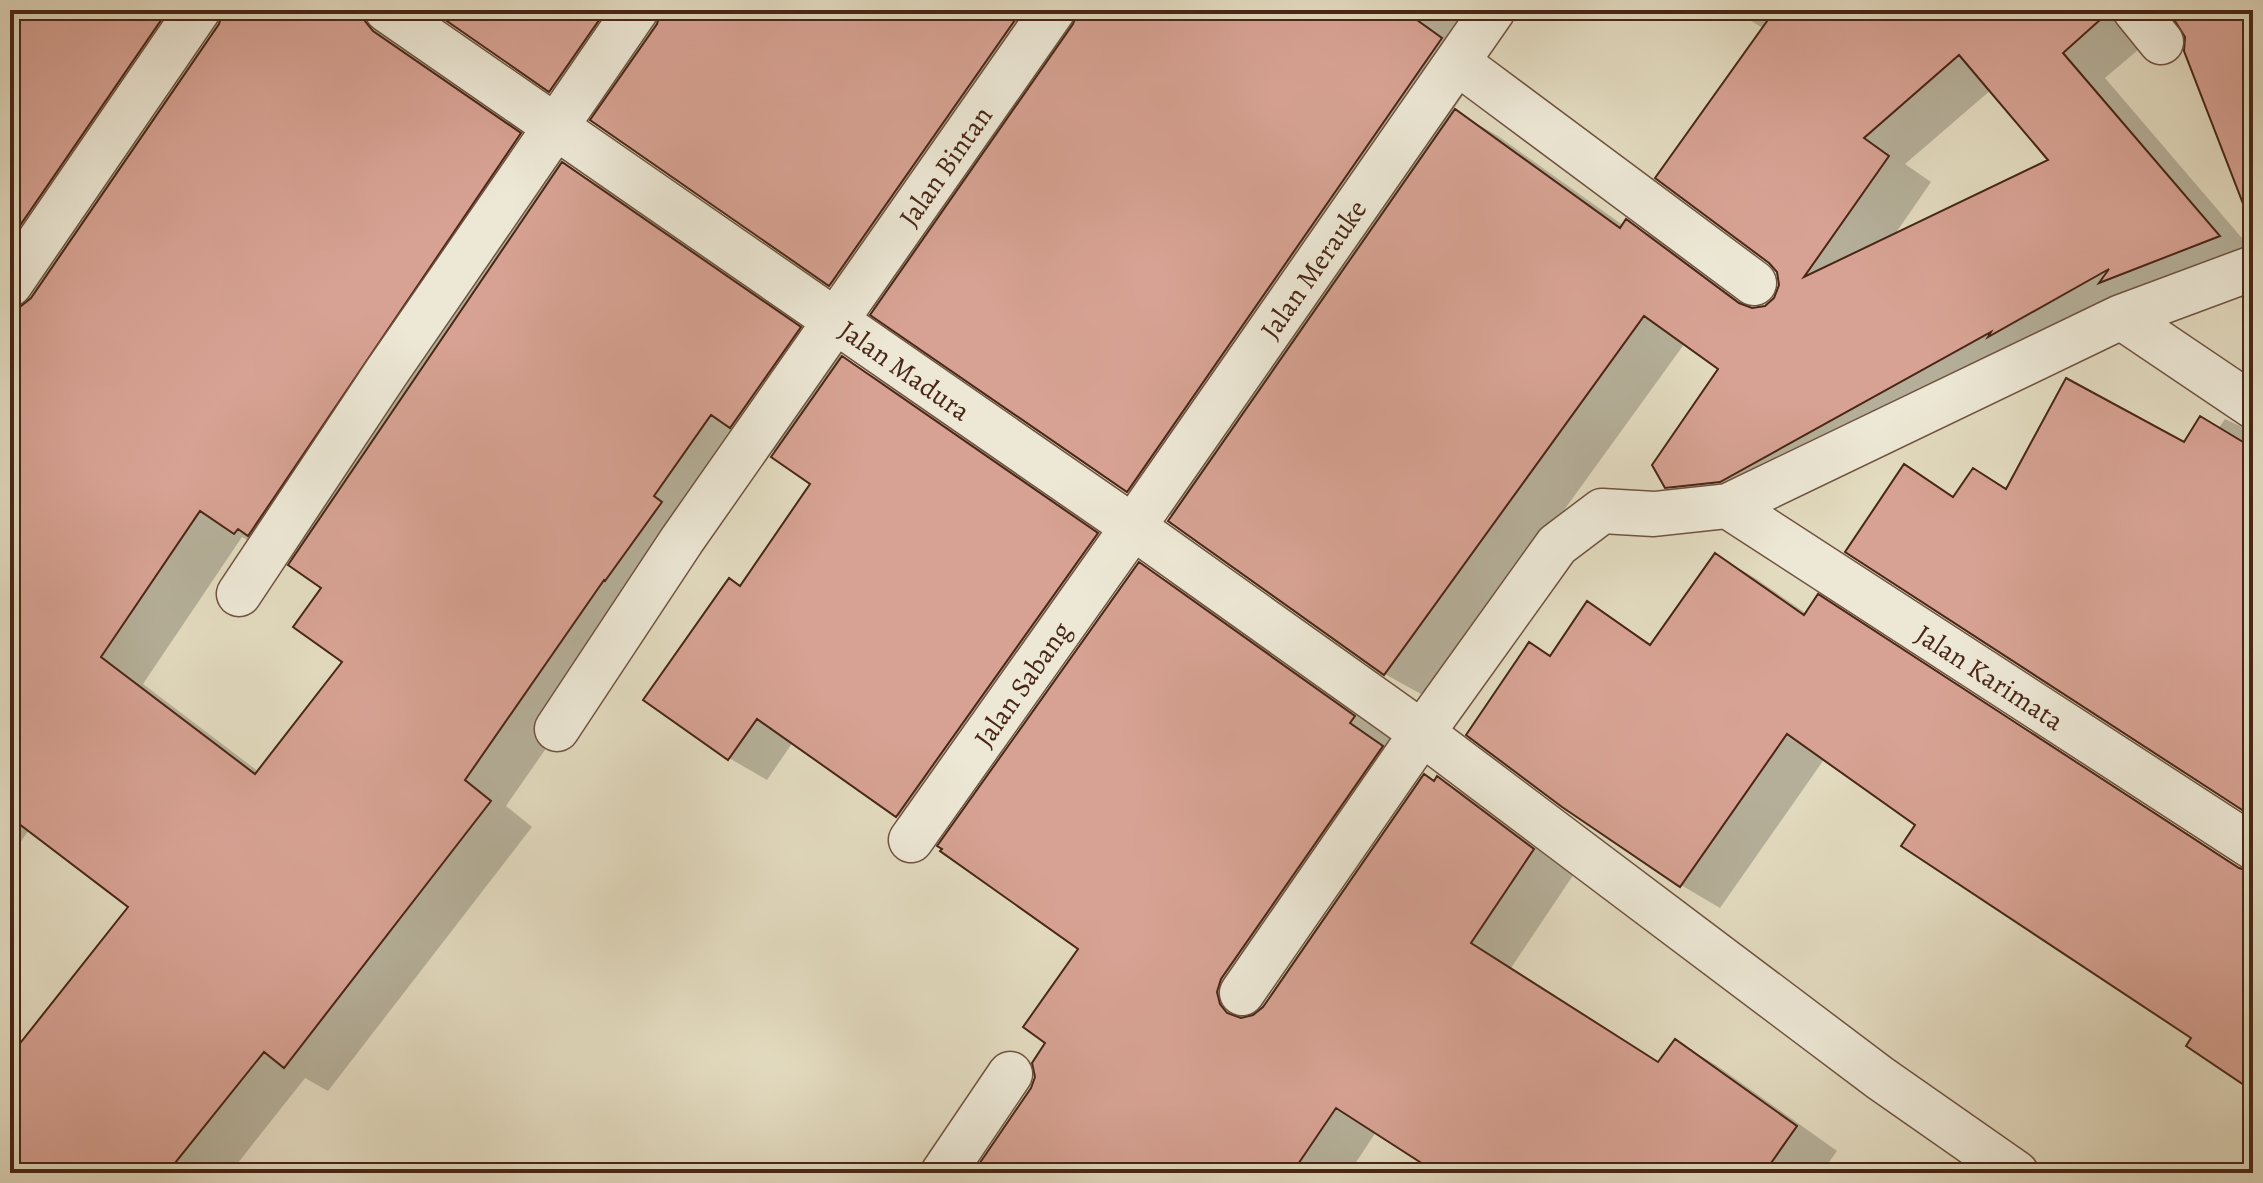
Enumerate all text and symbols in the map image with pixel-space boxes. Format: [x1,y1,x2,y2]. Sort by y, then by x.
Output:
street label: Jalan Bintan [890,99,1001,235]
street label: Jalan Merauke [1252,192,1376,347]
street label: Jalan Madura [831,312,978,430]
street label: Jalan Sabang [965,614,1080,755]
street label: Jalan Karimata [1908,616,2071,740]

